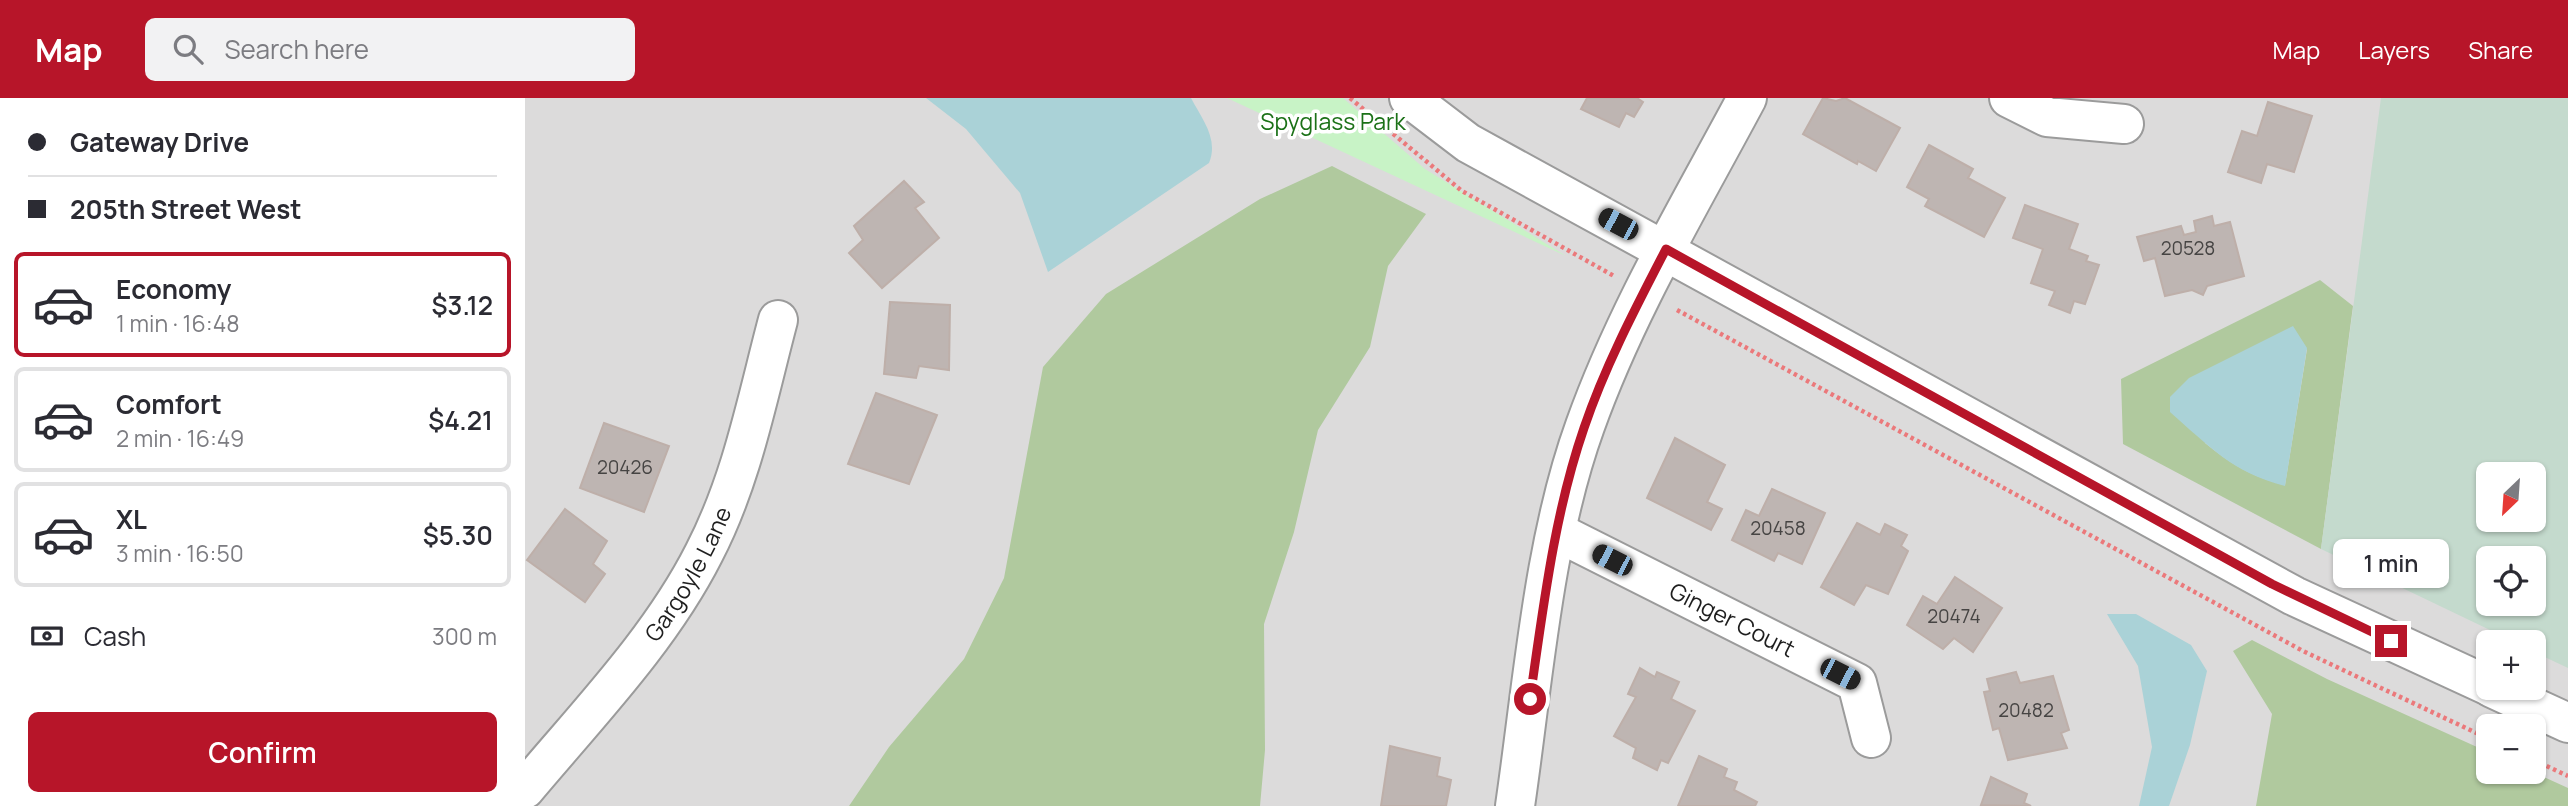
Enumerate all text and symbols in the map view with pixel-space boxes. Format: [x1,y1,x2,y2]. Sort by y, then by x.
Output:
search box [145,18,635,81]
text: Map [35,27,103,72]
icon: search [169,30,207,68]
text: Search here [225,31,369,67]
text: Map [2273,33,2320,66]
text: Layers [2358,33,2430,66]
text: Share [2468,33,2533,66]
park label: Spyglass Park [1260,105,1406,137]
text: Gateway Drive [70,124,249,160]
text: 205th Street West [70,191,302,227]
car [1595,205,1642,243]
house number: 20528 [2161,235,2215,261]
text: Economy [116,271,231,307]
icon: car [32,273,95,336]
text: $3.12 [432,287,493,323]
text: 1 min · 16:48 [116,307,240,339]
text: Comfort [116,386,222,422]
icon: car [32,388,95,451]
text: $4.21 [428,402,493,438]
text: 2 min · 16:49 [116,422,244,454]
house number: 20426 [597,454,653,480]
north arrow [2476,462,2546,532]
map controls [2476,462,2546,784]
text: XL [116,501,147,537]
street label: Gargoyle Lane [636,502,738,647]
icon: car [32,503,95,566]
house number: 20458 [1750,515,1806,541]
text: $5.30 [423,517,493,553]
text: 3 min · 16:50 [116,537,244,569]
callout: 1 min [2333,540,2449,588]
car [1589,541,1636,579]
button: locate [2476,546,2546,616]
text: 1 min [2364,547,2418,579]
street label: Ginger Court [1664,574,1801,664]
house number: 20474 [1927,603,1981,629]
icon: cash [28,617,66,655]
text: Cash [84,618,146,654]
text: 300 m [432,620,497,652]
route end [2375,625,2407,657]
button: + [2476,630,2546,700]
car [1817,655,1864,693]
route start [1514,683,1546,715]
house number: 20482 [1998,697,2054,723]
button: Confirm [28,712,497,792]
button: − [2476,714,2546,784]

